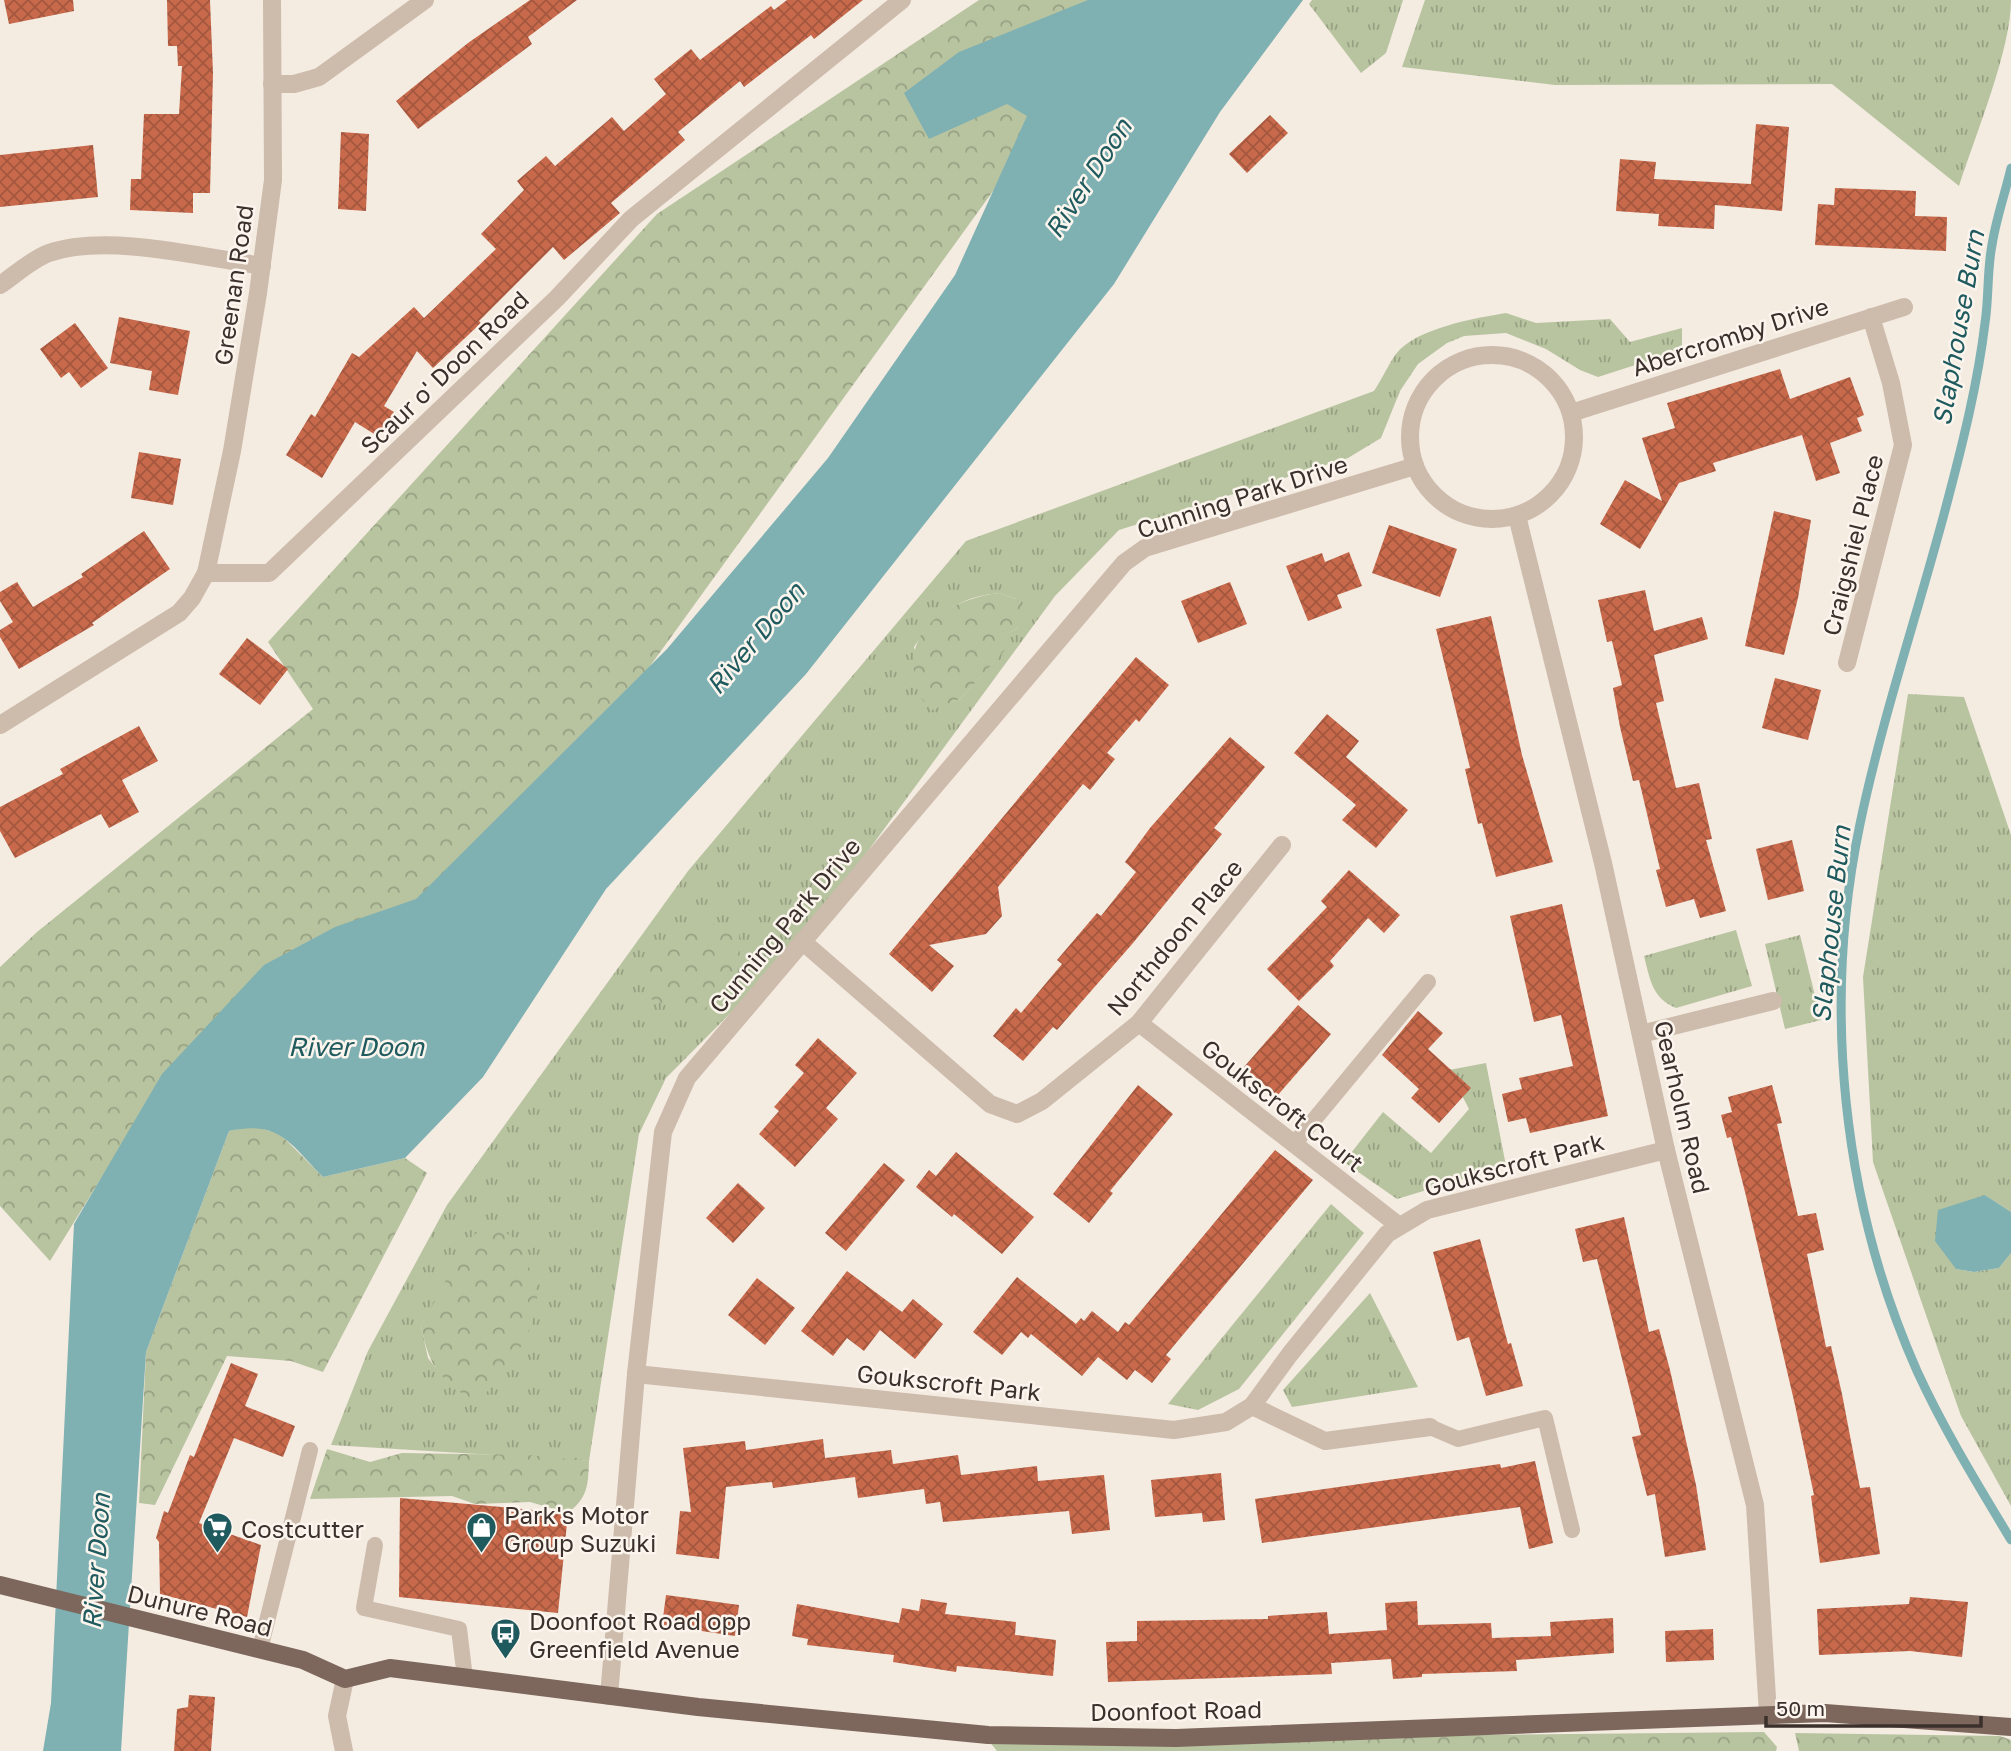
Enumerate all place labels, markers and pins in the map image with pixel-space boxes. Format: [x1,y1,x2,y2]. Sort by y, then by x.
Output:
place label: Park's Motor Group Suzuki [504,1500,656,1557]
supermarket icon: Costcutter [201,1511,235,1555]
shop icon: Park's Motor Group Suzuki [464,1511,498,1555]
place label: Costcutter [241,1514,364,1543]
place label: Doonfoot Road opp Greenfield Avenue [529,1606,751,1663]
bus stop icon: Doonfoot Road opp Greenfield Avenue [489,1617,523,1661]

